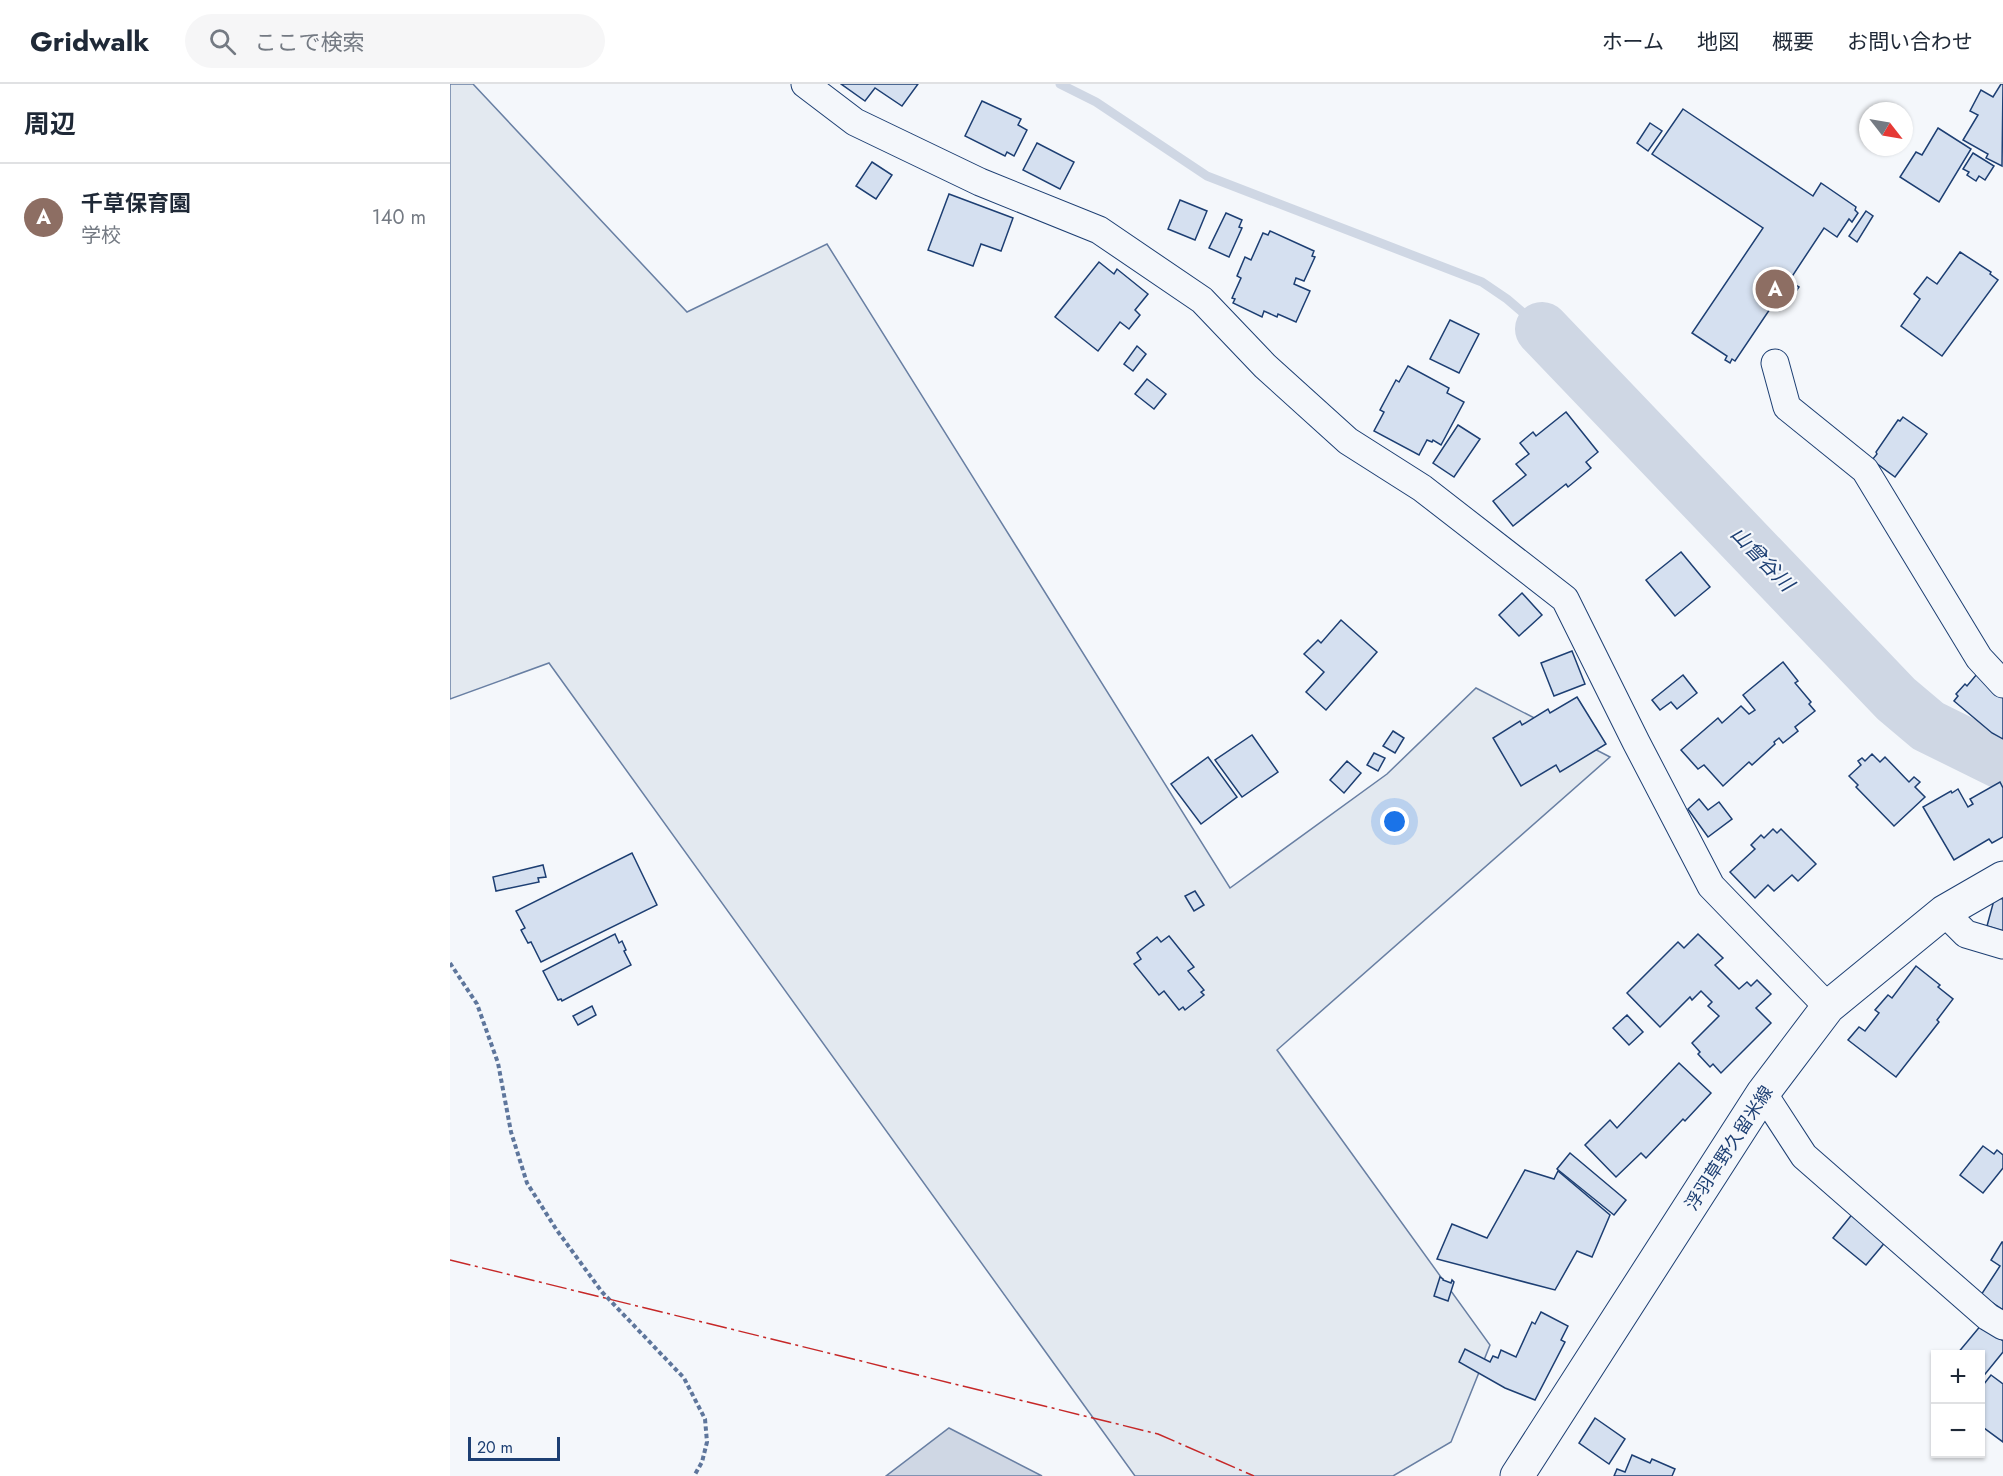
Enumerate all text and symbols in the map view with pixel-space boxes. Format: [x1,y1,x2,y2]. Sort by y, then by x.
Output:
search box [185,14,605,68]
text: Gridwalk [30,21,149,62]
icon: search [206,25,239,58]
text: ここで検索 [254,26,364,58]
text: ホーム [1602,27,1664,57]
text: 地図 [1697,27,1739,57]
text: 概要 [1772,27,1814,57]
text: お問い合わせ [1847,27,1973,57]
north arrow [1859,102,1913,156]
text: 周辺 [24,105,76,143]
text: 千草保育園 [81,187,191,219]
text: A [36,203,51,232]
text: 140 m [372,203,426,232]
text: 学校 [81,221,121,250]
pin: A [1756,266,1794,312]
water label: 山曾谷川 [1724,520,1802,599]
your location [1380,807,1409,836]
street label: 浮羽草野久留米線 [1679,1081,1779,1215]
map controls [1931,1350,1985,1458]
button: + [1931,1350,1985,1404]
button: − [1931,1404,1985,1458]
scale bar [468,1434,560,1462]
text: 20 m [477,1436,513,1459]

